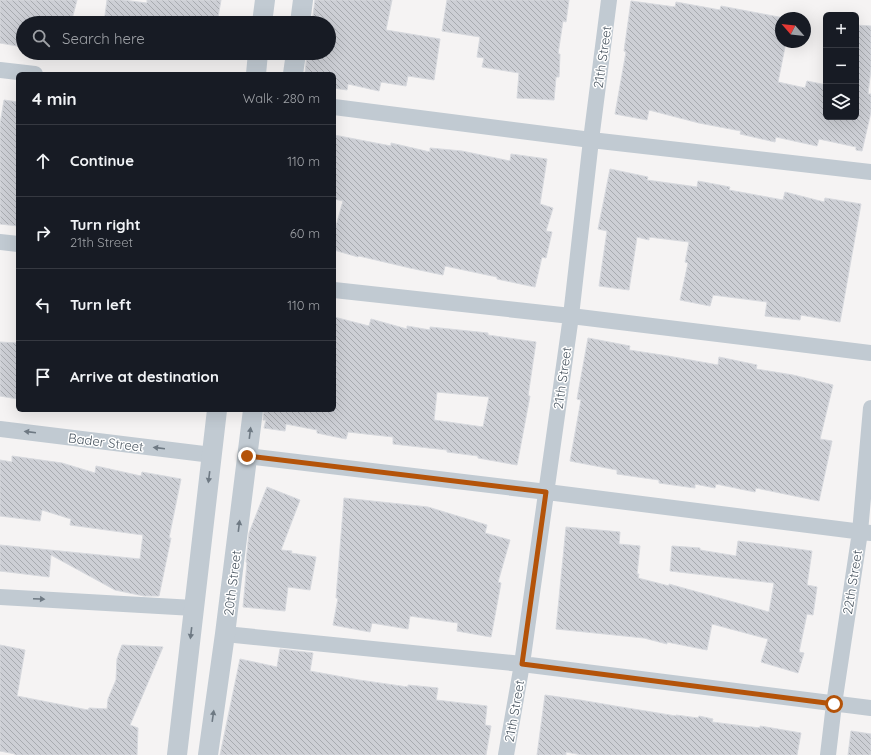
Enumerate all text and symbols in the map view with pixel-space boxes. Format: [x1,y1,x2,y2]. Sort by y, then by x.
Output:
north arrow [775,12,811,48]
map controls [823,12,859,120]
button: + [823,12,859,48]
search box [16,16,336,60]
street label: 21th Street [590,25,614,89]
icon: search [30,27,52,49]
text: Search here [62,29,145,48]
button: − [823,48,859,84]
button: layers [823,84,859,120]
text: 4 min [32,88,77,109]
text: Walk · 280 m [243,90,320,106]
icon: ahead [32,150,54,172]
text: Continue [70,151,134,170]
text: 110 m [287,153,320,169]
text: Turn right [70,215,141,234]
icon: right [32,222,54,244]
text: 60 m [290,225,320,241]
text: 21th Street [70,234,133,250]
icon: left [32,294,54,316]
text: Turn left [70,295,132,314]
text: 110 m [287,297,320,313]
street label: 21th Street [550,346,574,410]
icon: arrive [32,366,54,388]
text: Arrive at destination [70,367,219,386]
one-way arrow [247,427,253,439]
one-way arrow [24,429,36,436]
street label: Bader Street [67,429,145,455]
one-way arrow [153,445,165,452]
route end [238,447,256,465]
one-way arrow [206,470,212,483]
one-way arrow [236,520,242,532]
street label: 20th Street [220,549,244,617]
street label: 22th Street [839,549,865,615]
one-way arrow [33,596,45,603]
one-way arrow [188,627,194,640]
street label: 21th Street [501,679,527,743]
route start [825,695,843,713]
one-way arrow [210,710,216,722]

